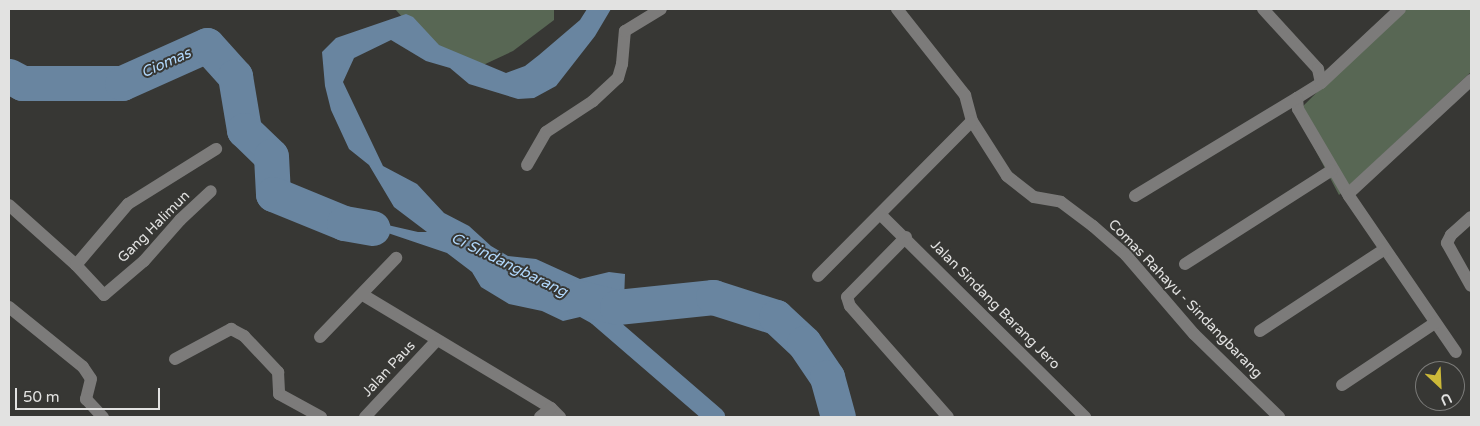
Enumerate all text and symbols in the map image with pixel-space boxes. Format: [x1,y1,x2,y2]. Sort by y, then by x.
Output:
water label: Ciomas [138,44,194,82]
street label: Gang Halimun [115,188,193,266]
street label: Comas Rahayu - Sindangbarang [1105,216,1265,382]
water label: Ci Sindangbarang [448,229,570,301]
street label: Jalan Sindang Barang Jero [927,237,1063,373]
street label: Jalan Paus [359,338,419,400]
north arrow [1415,361,1465,411]
scale bar [18,378,162,410]
text: 50 m [23,388,60,406]
text: U [1438,389,1455,409]

